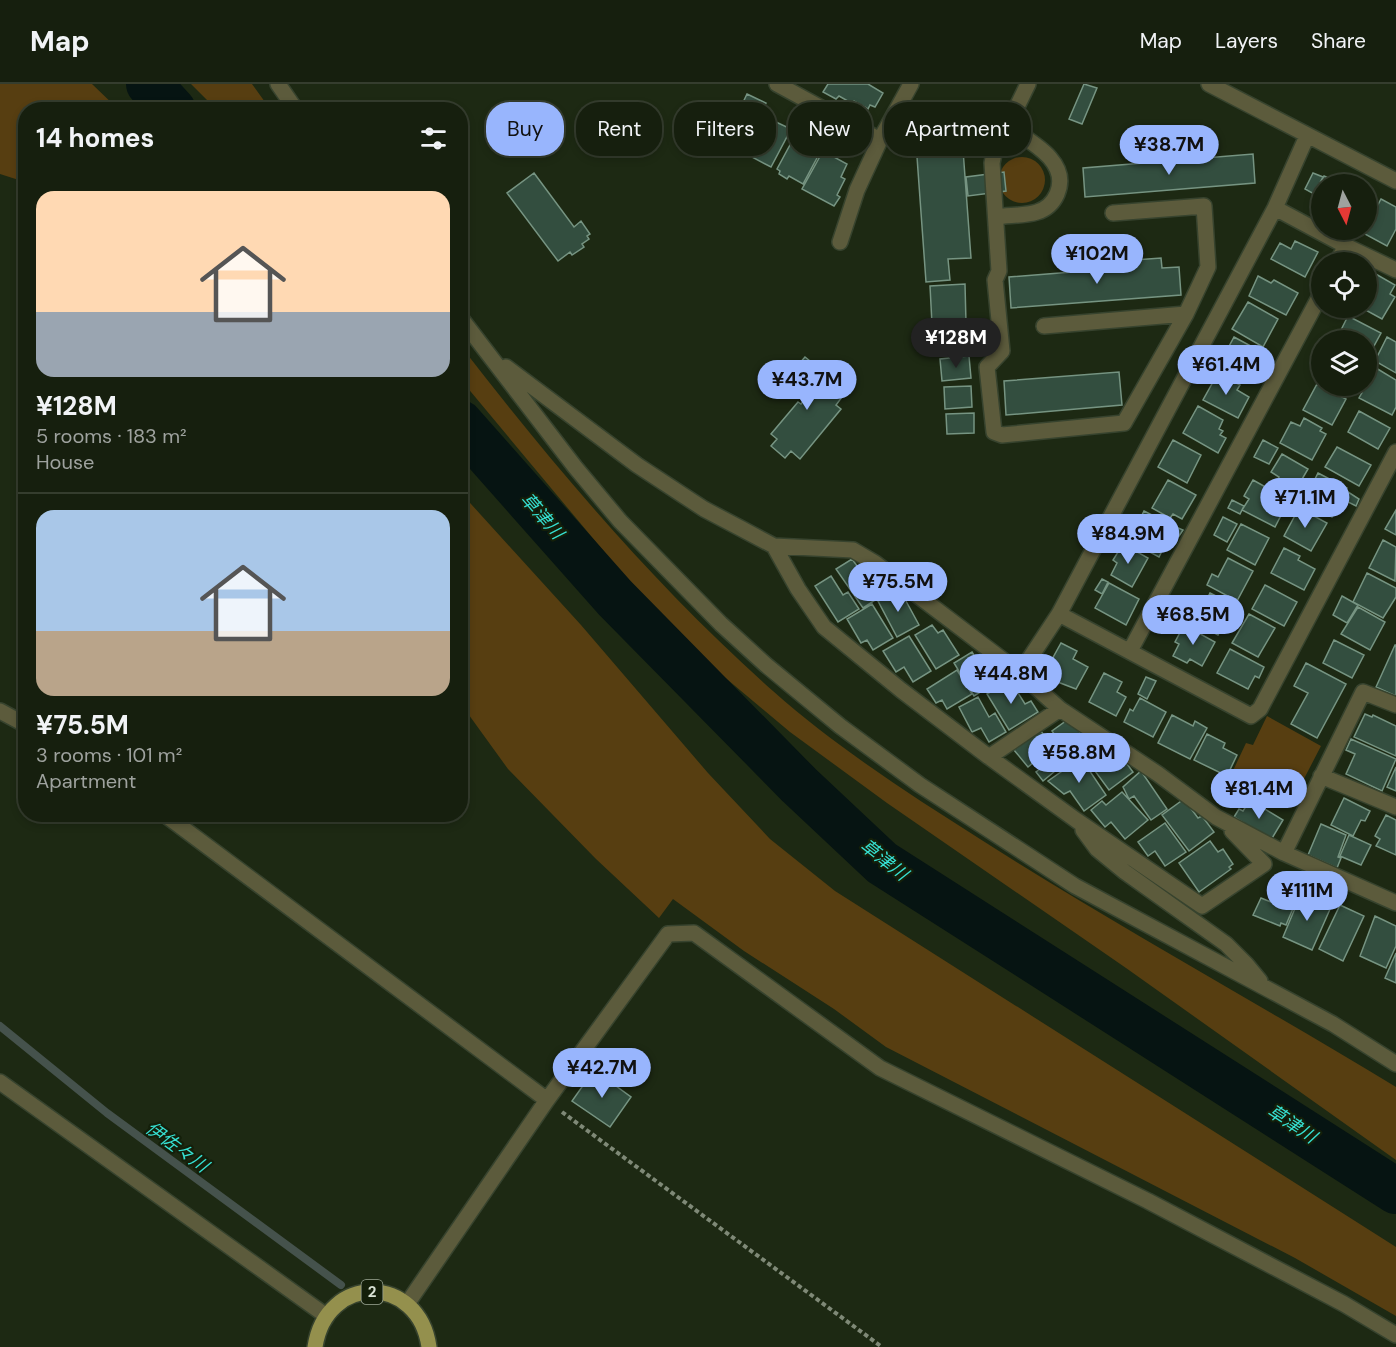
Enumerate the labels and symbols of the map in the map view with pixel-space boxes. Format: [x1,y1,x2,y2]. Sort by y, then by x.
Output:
pin: ¥38.7M [1120,125,1218,176]
north arrow [1311,174,1377,240]
pin: ¥102M [1055,234,1139,285]
pin: ¥128M [914,318,998,369]
pin: ¥61.4M [1177,345,1275,396]
pin: ¥43.7M [758,360,856,411]
pin: ¥71.1M [1256,478,1354,529]
water label: 草津川 [515,488,570,546]
pin: ¥84.9M [1079,514,1177,565]
pin: ¥75.5M [849,562,947,613]
pin: ¥68.5M [1144,595,1242,646]
pin: ¥44.8M [962,654,1060,705]
pin: ¥58.8M [1030,733,1128,784]
pin: ¥81.4M [1210,769,1308,820]
water label: 草津川 [855,834,914,887]
pin: ¥111M [1265,871,1349,922]
pin: ¥42.7M [553,1048,651,1099]
water label: 草津川 [1263,1099,1323,1150]
water label: 伊佐々川 [141,1116,215,1179]
road number: 2 [362,1280,382,1304]

